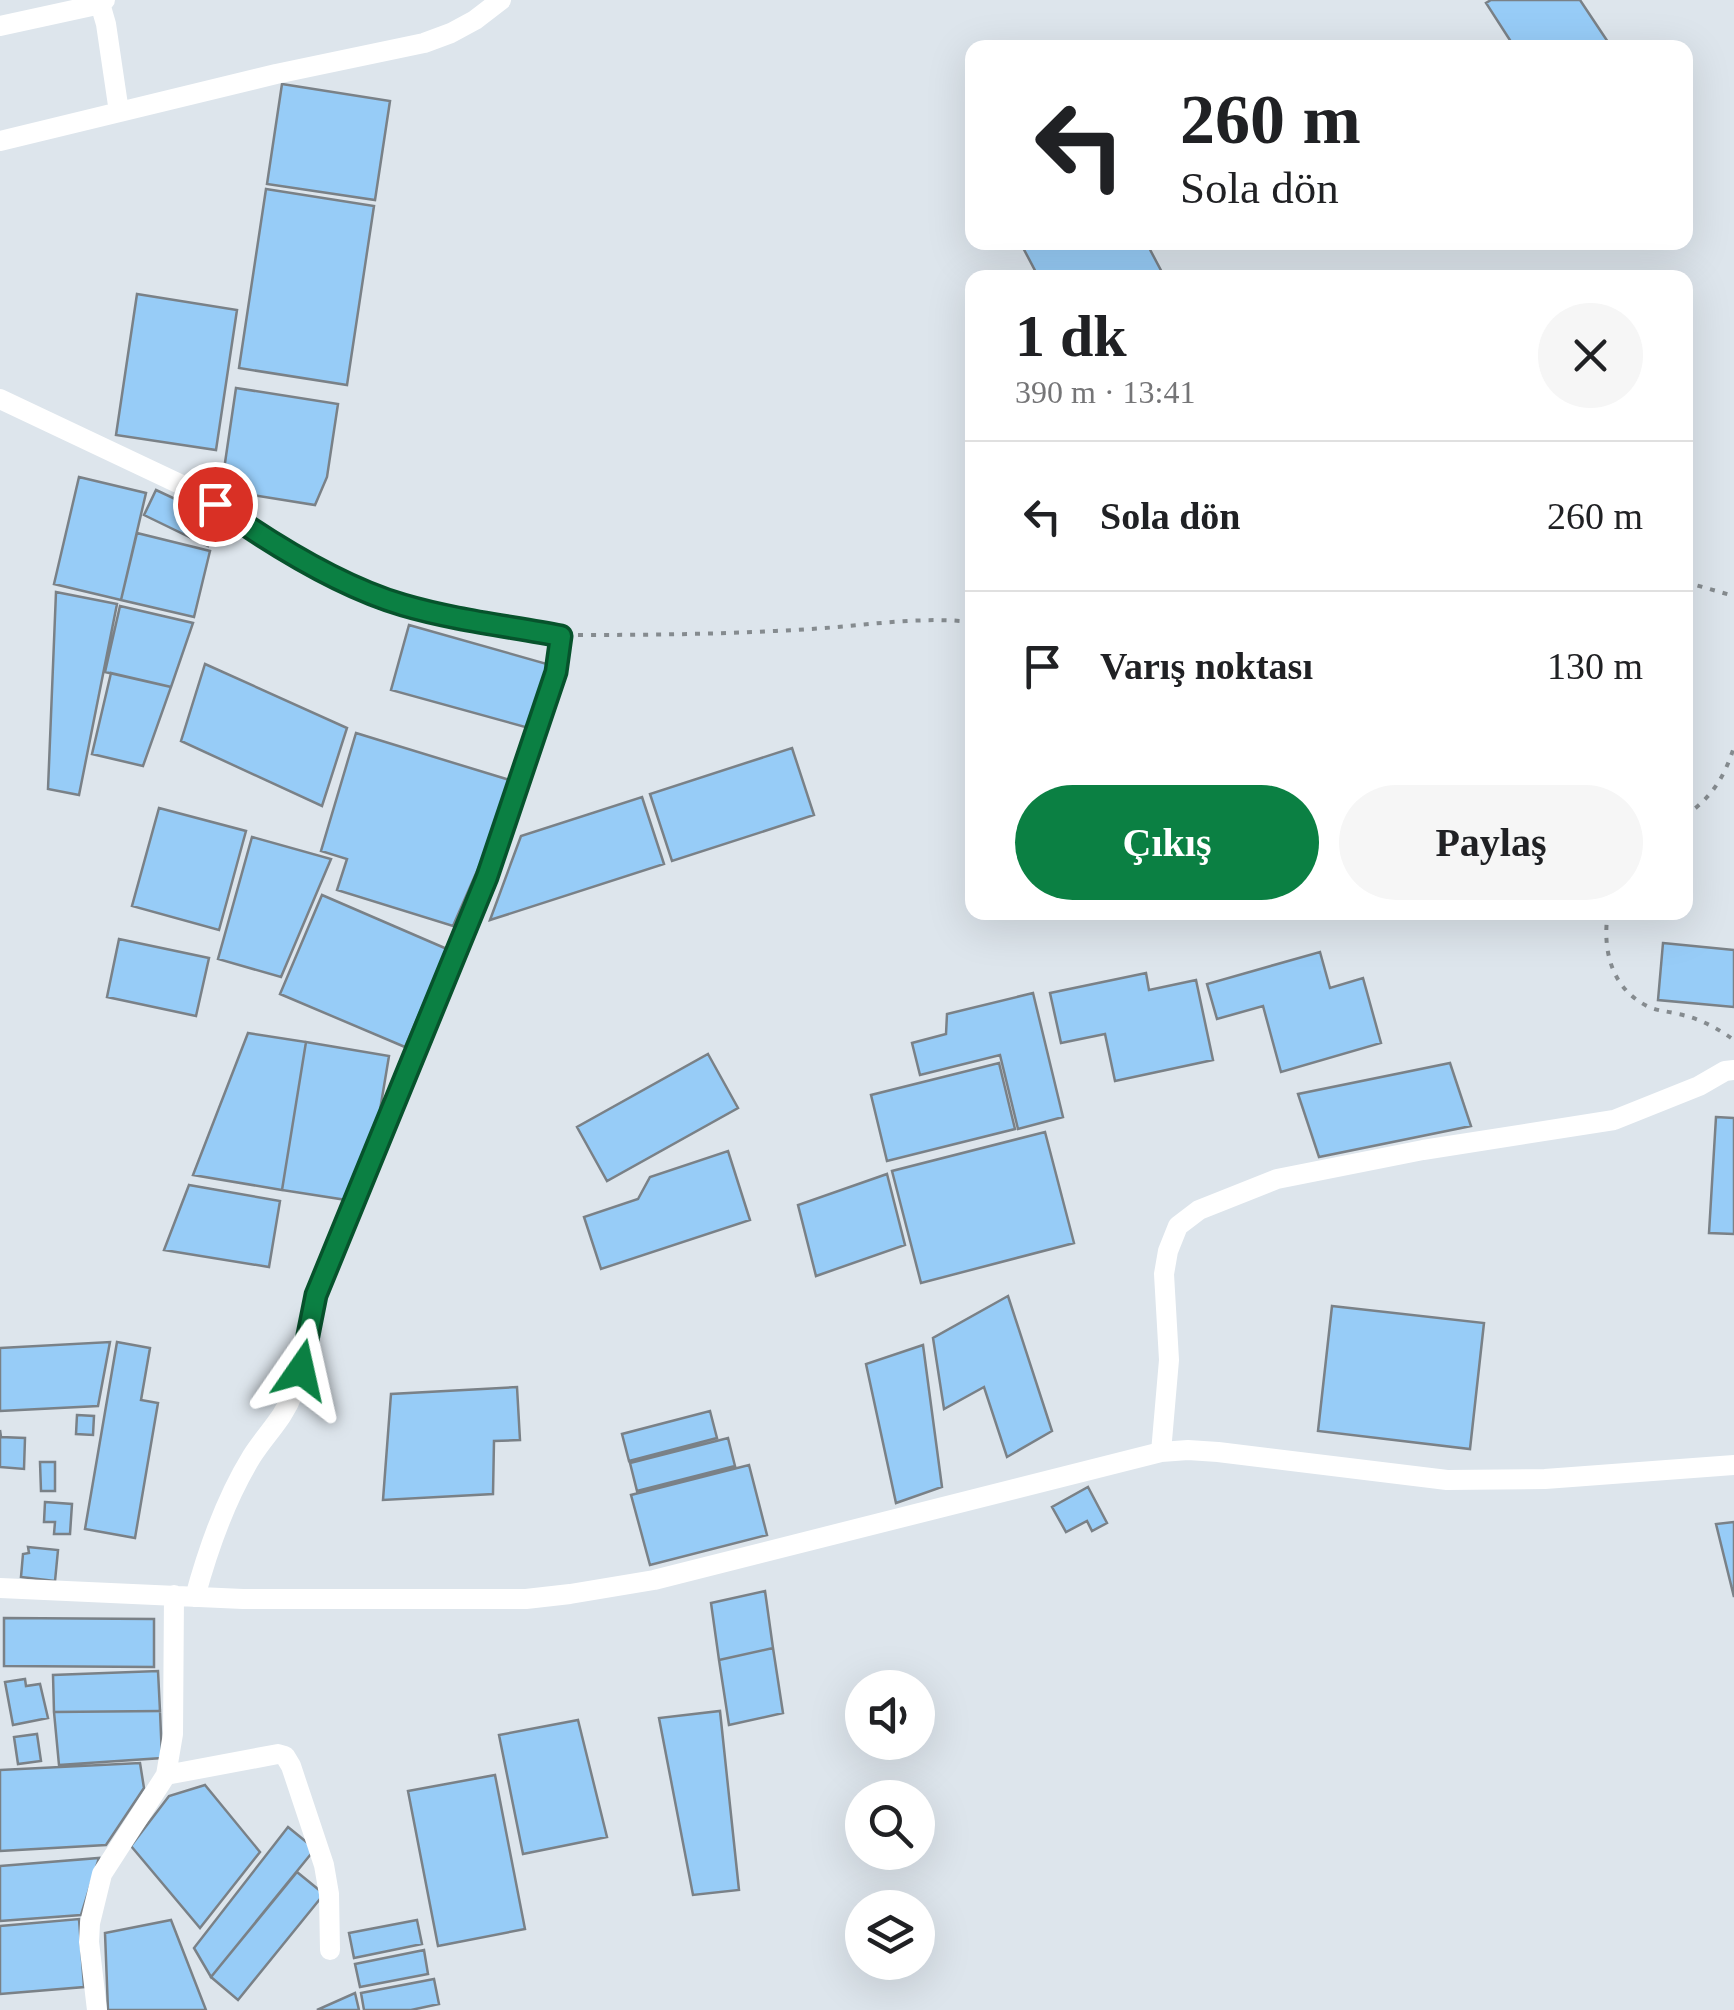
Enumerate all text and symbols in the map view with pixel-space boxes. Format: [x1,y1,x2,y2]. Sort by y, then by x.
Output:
icon: left [1015,80,1145,210]
text: 260 m [1180,81,1361,158]
text: Sola dön [1180,163,1339,213]
text: 1 dk [1015,303,1127,369]
button: close [1538,303,1643,408]
text: 390 m · 13:41 [1015,374,1195,410]
pin [173,462,258,547]
icon: arrive [188,477,243,532]
icon: left [1015,489,1070,544]
text: Sola dön [1100,495,1240,537]
text: 260 m [1547,495,1643,537]
icon: arrive [1015,639,1070,694]
text: Varış noktası [1100,645,1313,687]
text: 130 m [1547,645,1643,687]
button: Çıkış [1015,785,1319,900]
button: Paylaş [1339,785,1643,900]
position arrow [249,1318,353,1422]
map controls [845,1670,935,1980]
button: sound [845,1670,935,1760]
button: search [845,1780,935,1870]
button: layers [845,1890,935,1980]

